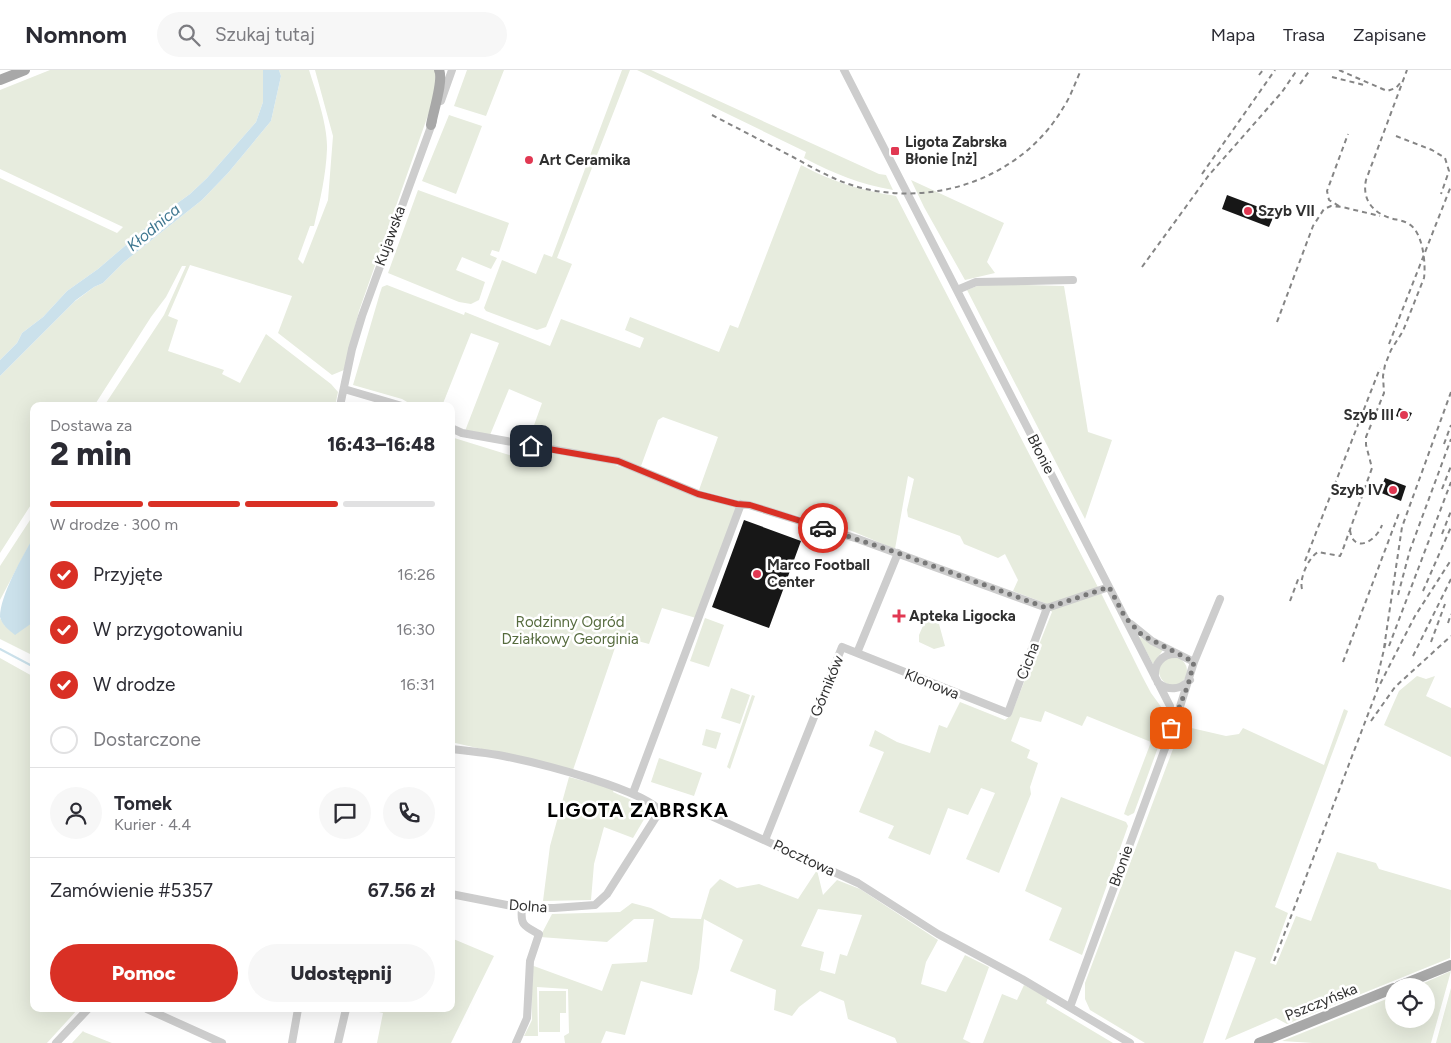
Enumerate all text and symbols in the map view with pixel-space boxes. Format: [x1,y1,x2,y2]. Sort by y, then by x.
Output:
search box [157,12,507,57]
text: Nomnom [25,20,127,49]
icon: search [175,21,203,49]
text: Szukaj tutaj [215,23,315,46]
text: Mapa [1211,24,1255,46]
text: Trasa [1283,24,1325,46]
text: Zapisane [1353,24,1426,46]
place label: Ligota Zabrska Błonie [nż] [905,133,1007,168]
marker: Ligota Zabrska Błonie [nż] [889,145,901,157]
place label: Art Ceramika [539,151,631,169]
marker: Art Ceramika [523,154,535,166]
water label: Kłodnica [123,200,184,255]
place label: Szyb VII [1258,202,1315,220]
street label: Kujawska [371,204,409,268]
marker: Szyb VII [1242,205,1254,217]
place label: Szyb III [1344,406,1394,424]
marker: Szyb III [1398,409,1410,421]
text: Dostawa za [50,416,132,435]
pin [510,425,552,467]
street label: Błonie [1023,431,1059,477]
icon: home [517,432,545,460]
text: 16:43–16:48 [327,433,435,456]
text: 2 min [50,435,132,473]
place label: Szyb IV [1330,481,1383,499]
marker: Szyb IV [1387,484,1399,496]
courier [798,503,848,553]
icon: car [809,514,837,542]
text: W drodze · 300 m [50,515,178,534]
place label: Marco Football Center [767,556,870,591]
icon: check [50,561,78,589]
text: Przyjęte [93,563,163,586]
text: 16:26 [397,565,435,584]
marker: Marco Football Center [751,568,763,580]
place label: Apteka Ligocka [909,607,1016,625]
marker: Apteka Ligocka [893,610,905,622]
park label: Rodzinny Ogród Działkowy Georginia [501,613,639,648]
icon: check [50,616,78,644]
text: W przygotowaniu [93,618,243,641]
text: 16:30 [396,620,435,639]
street label: Cicha [1013,640,1043,682]
street label: Górników [807,653,847,719]
street label: Klonowa [902,665,962,703]
icon: check [50,671,78,699]
text: W drodze [93,673,175,696]
text: 16:31 [400,675,435,694]
pin [1150,707,1192,749]
icon: bag [1157,714,1185,742]
text: Dostarczone [93,728,201,751]
button: person [50,787,102,839]
button: chat [319,787,371,839]
button: phone [383,787,435,839]
text: Tomek [114,792,172,815]
district label: LIGOTA ZABRSKA [547,798,729,822]
text: Kurier · 4.4 [114,815,191,834]
street label: Pocztowa [770,836,838,880]
street label: Błonie [1105,843,1137,889]
text: Zamówienie #5357 [50,879,213,902]
text: 67.56 zł [368,879,435,902]
street label: Dolna [508,896,548,916]
button: Pomoc [50,944,238,1002]
button: Udostępnij [248,944,435,1002]
map controls [1385,978,1435,1028]
button: locate [1385,978,1435,1028]
street label: Pszczyńska [1282,979,1360,1025]

